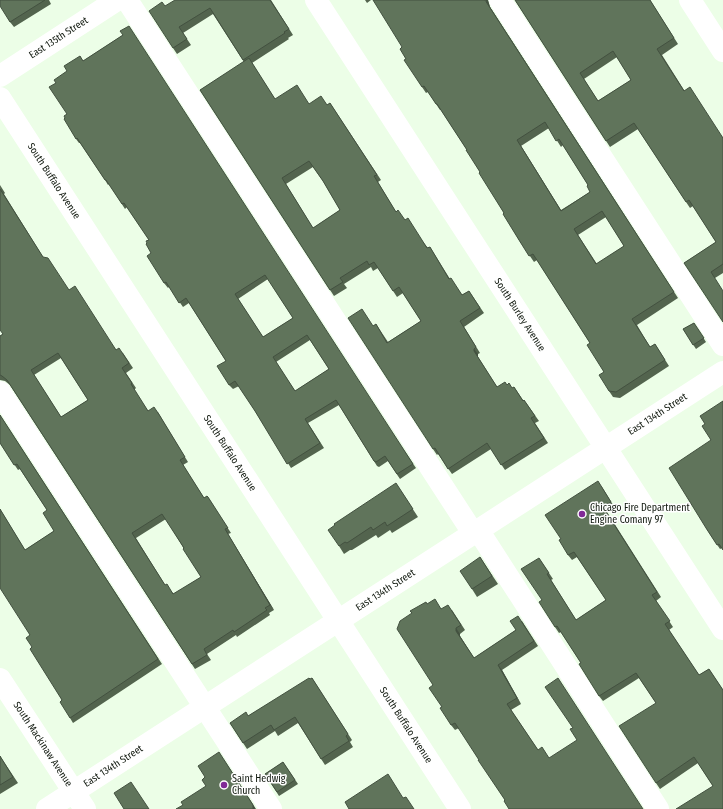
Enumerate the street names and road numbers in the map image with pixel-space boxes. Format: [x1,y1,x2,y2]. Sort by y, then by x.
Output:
street label: East 135th Street [27,14,91,61]
street label: South Buffalo Avenue [25,141,83,221]
street label: South Burley Avenue [492,276,548,354]
street label: East 134th Street [626,390,690,438]
street label: South Buffalo Avenue [201,413,259,493]
street label: East 134th Street [354,566,418,614]
street label: South Buffalo Avenue [377,685,435,765]
street label: South Mackinaw Avenue [11,700,75,789]
street label: East 134th Street [81,742,146,790]

